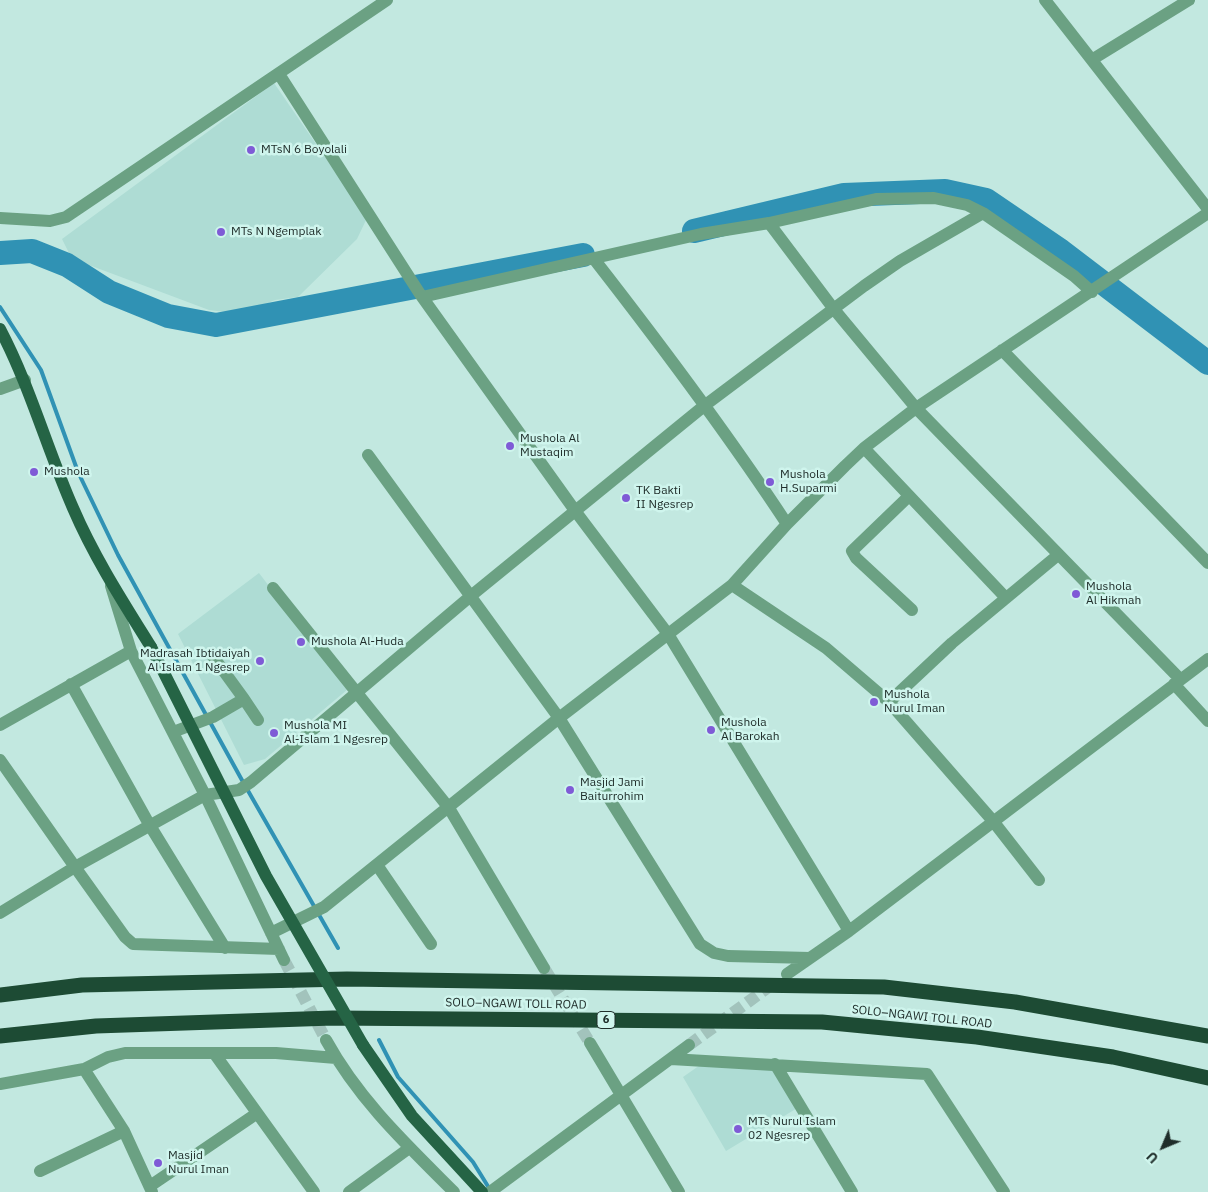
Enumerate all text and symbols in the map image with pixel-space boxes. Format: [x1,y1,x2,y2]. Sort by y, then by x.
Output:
place label: MTsN 6 Boyolali [261,143,347,157]
marker: MTsN 6 Boyolali [245,144,257,156]
place label: MTs N Ngemplak [231,225,322,239]
marker: MTs N Ngemplak [215,226,227,238]
place label: Mushola Al Mustaqim [520,432,579,460]
marker: Mushola Al Mustaqim [504,440,516,452]
place label: Mushola [44,465,90,479]
marker: Mushola [28,466,40,478]
place label: Mushola H.Suparmi [780,468,837,496]
marker: Mushola H.Suparmi [764,476,776,488]
place label: TK Bakti II Ngesrep [636,484,694,512]
marker: TK Bakti II Ngesrep [620,492,632,504]
place label: Mushola Al Hikmah [1086,580,1141,608]
marker: Mushola Al Hikmah [1070,588,1082,600]
place label: Mushola Al-Huda [311,635,404,649]
marker: Mushola Al-Huda [295,636,307,648]
place label: Madrasah Ibtidaiyah Al Islam 1 Ngesrep [140,647,250,675]
marker: Madrasah Ibtidaiyah Al Islam 1 Ngesrep [254,655,266,667]
place label: Mushola Nurul Iman [884,688,945,716]
marker: Mushola Nurul Iman [868,696,880,708]
place label: Mushola Al Barokah [721,716,780,744]
place label: Mushola MI Al-Islam 1 Ngesrep [284,719,388,747]
marker: Mushola Al Barokah [705,724,717,736]
marker: Mushola MI Al-Islam 1 Ngesrep [268,727,280,739]
place label: Masjid Jami Baiturrohim [580,776,644,804]
marker: Masjid Jami Baiturrohim [564,784,576,796]
street label: SOLO–NGAWI TOLL ROAD [445,996,587,1012]
street label: SOLO–NGAWI TOLL ROAD [851,1002,993,1032]
road number: 6 [597,1012,615,1028]
place label: MTs Nurul Islam 02 Ngesrep [748,1115,836,1143]
north arrow [1138,1122,1188,1172]
marker: MTs Nurul Islam 02 Ngesrep [732,1123,744,1135]
text: U [1143,1148,1162,1167]
place label: Masjid Nurul Iman [168,1149,229,1177]
marker: Masjid Nurul Iman [152,1157,164,1169]

